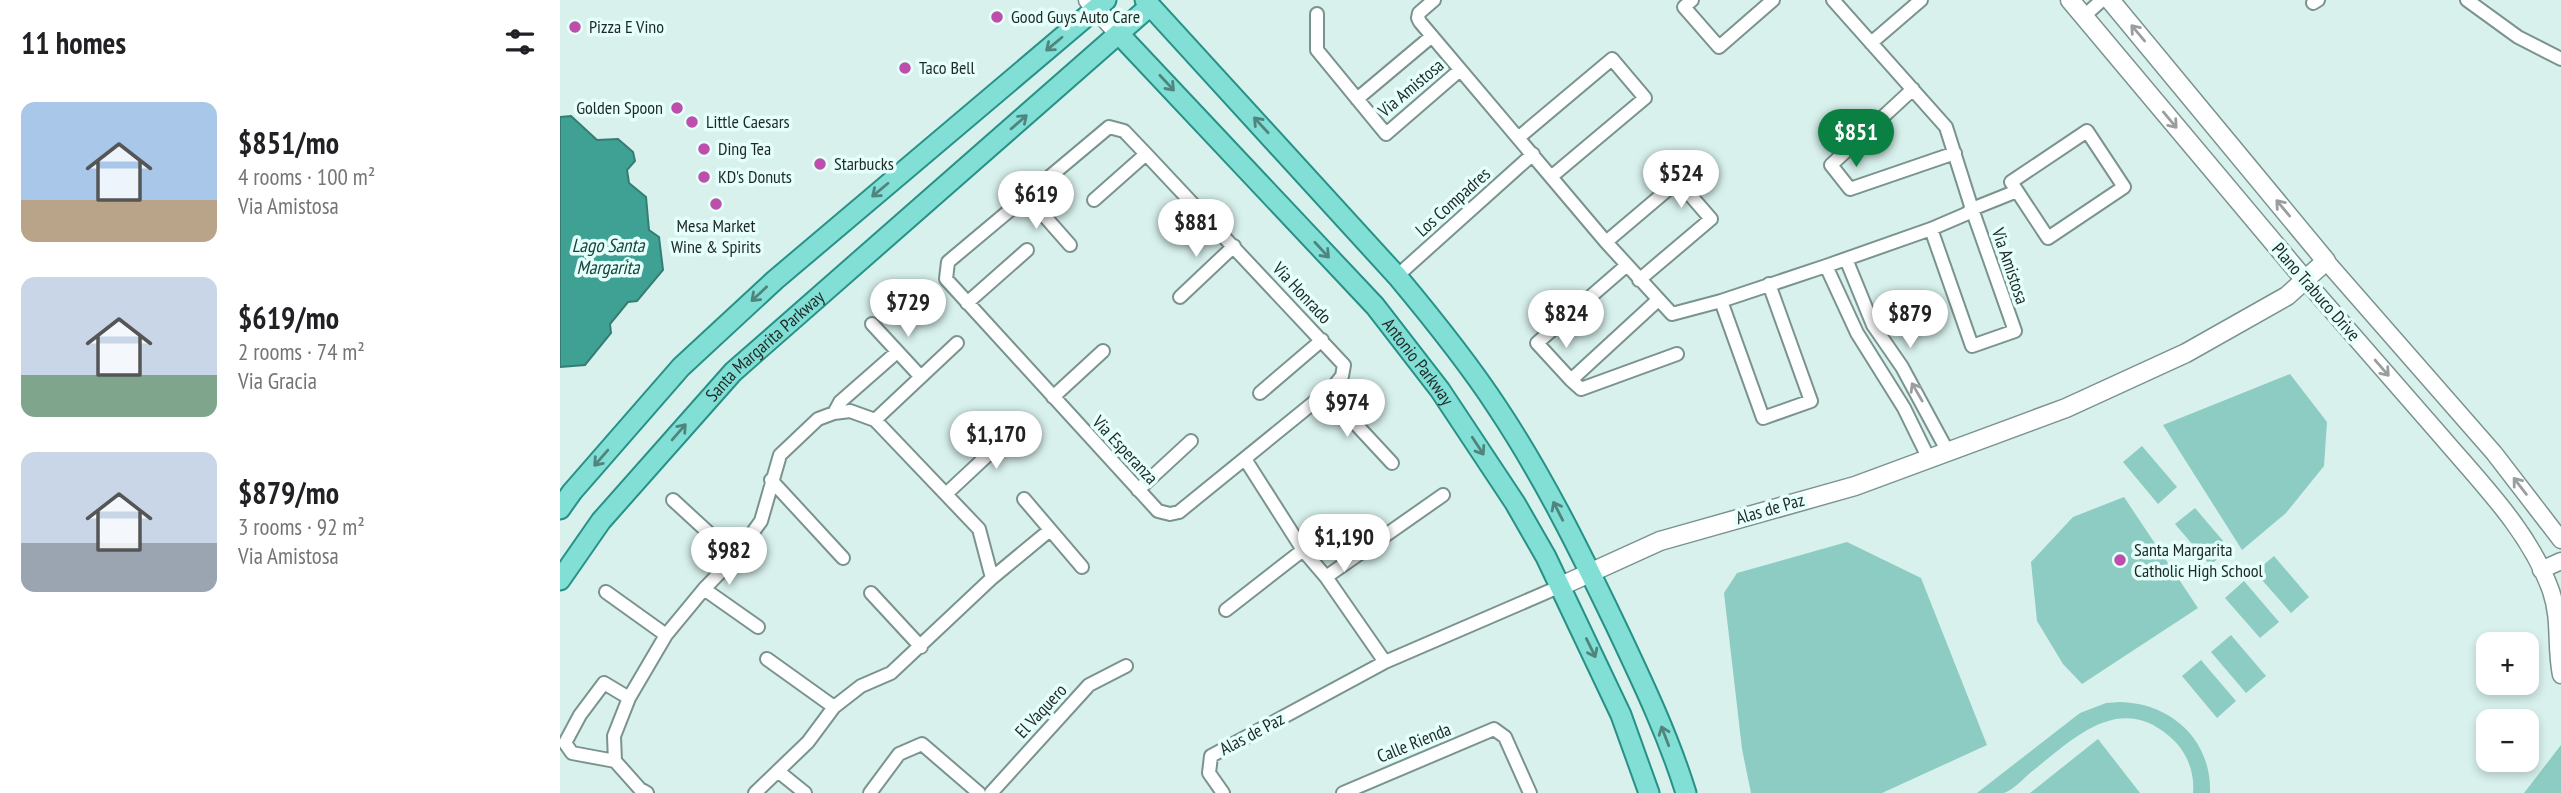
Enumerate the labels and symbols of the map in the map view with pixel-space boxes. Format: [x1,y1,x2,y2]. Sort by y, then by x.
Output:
place label: Good Guys Auto Care [1011,5,1140,28]
marker: Good Guys Auto Care [989,9,1005,25]
place label: Pizza E Vino [589,15,664,38]
marker: Pizza E Vino [567,19,583,35]
one-way arrow [2130,25,2145,43]
one-way arrow [1045,36,1063,52]
street label: Via Amistosa [1372,53,1448,122]
place label: Taco Bell [919,56,976,79]
marker: Taco Bell [897,60,913,76]
one-way arrow [1158,74,1175,91]
place label: Golden Spoon [576,96,663,119]
marker: Golden Spoon [669,100,685,116]
place label: Little Caesars [706,110,790,133]
pin: $851 [1815,110,1897,169]
one-way arrow [2162,110,2178,128]
marker: Little Caesars [684,114,700,130]
one-way arrow [1009,114,1027,130]
one-way arrow [1253,116,1269,134]
place label: Ding Tea [718,137,771,160]
marker: Ding Tea [696,141,712,157]
pin: $524 [1640,150,1722,210]
place label: Starbucks [834,152,894,175]
marker: Starbucks [812,156,828,172]
street label: Los Compadres [1410,162,1495,241]
place label: KD's Donuts [718,165,792,188]
marker: KD's Donuts [696,169,712,185]
pin: $619 [995,172,1077,231]
one-way arrow [871,183,889,198]
marker: Mesa Market Wine & Spirits [708,196,724,212]
pin: $881 [1155,200,1237,259]
one-way arrow [2275,200,2291,218]
place label: Mesa Market Wine & Spirits [671,214,761,258]
street label: Via Amistosa [1986,224,2034,307]
water label: Lago Santa Margarita [572,233,646,279]
street label: Plano Trabuco Drive [2267,238,2365,346]
one-way arrow [1313,241,1330,258]
street label: Via Honrado [1267,256,1337,329]
pin: $729 [867,280,949,339]
street label: Santa Margarita Parkway [700,285,829,406]
one-way arrow [751,286,768,303]
pin: $824 [1525,290,1607,350]
pin: $879 [1869,290,1951,350]
street label: Antonio Parkway [1378,313,1459,410]
one-way arrow [2374,359,2390,377]
pin: $974 [1306,380,1388,439]
one-way arrow [1909,382,1923,402]
street label: Via Esperanza [1087,410,1163,489]
pin: $1,170 [939,412,1053,471]
one-way arrow [671,423,687,441]
one-way arrow [1471,436,1485,456]
one-way arrow [593,449,609,467]
one-way arrow [2512,477,2527,496]
street label: Alas de Paz [1733,488,1807,529]
one-way arrow [1551,501,1565,522]
pin: $1,190 [1287,514,1401,574]
pin: $982 [688,528,770,587]
place label: Santa Margarita Catholic High School [2134,538,2263,582]
marker: Santa Margarita Catholic High School [2112,552,2128,568]
one-way arrow [1584,637,1598,658]
street label: El Vaquero [1010,679,1072,743]
street label: Alas de Paz [1215,707,1288,760]
street label: Calle Rienda [1373,717,1454,768]
one-way arrow [1658,725,1670,747]

